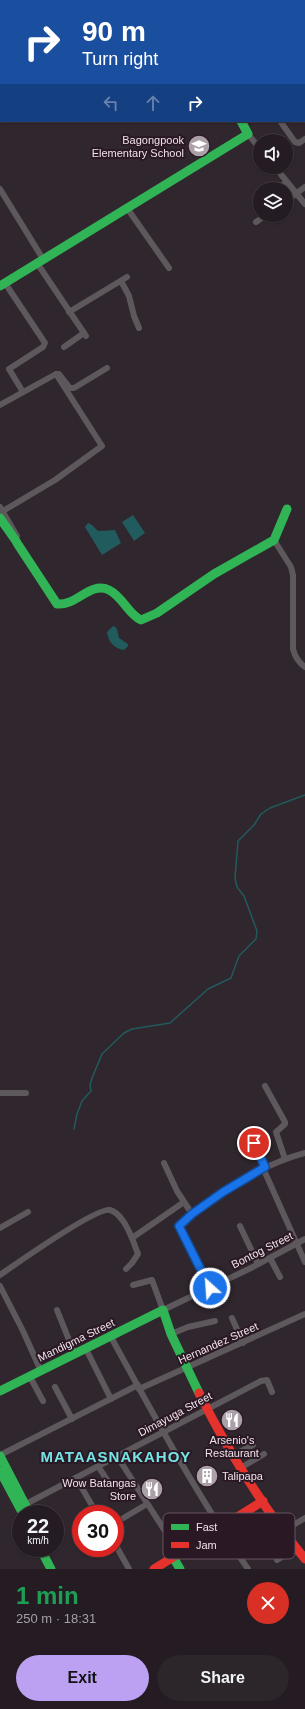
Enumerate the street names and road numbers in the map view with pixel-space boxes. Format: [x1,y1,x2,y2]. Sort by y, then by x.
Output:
street label: Bontog Street [229,1229,295,1271]
street label: Mandigma Street [36,1316,116,1364]
street label: Hernandez Street [176,1320,260,1366]
street label: Dimayuga Street [136,1389,214,1439]

